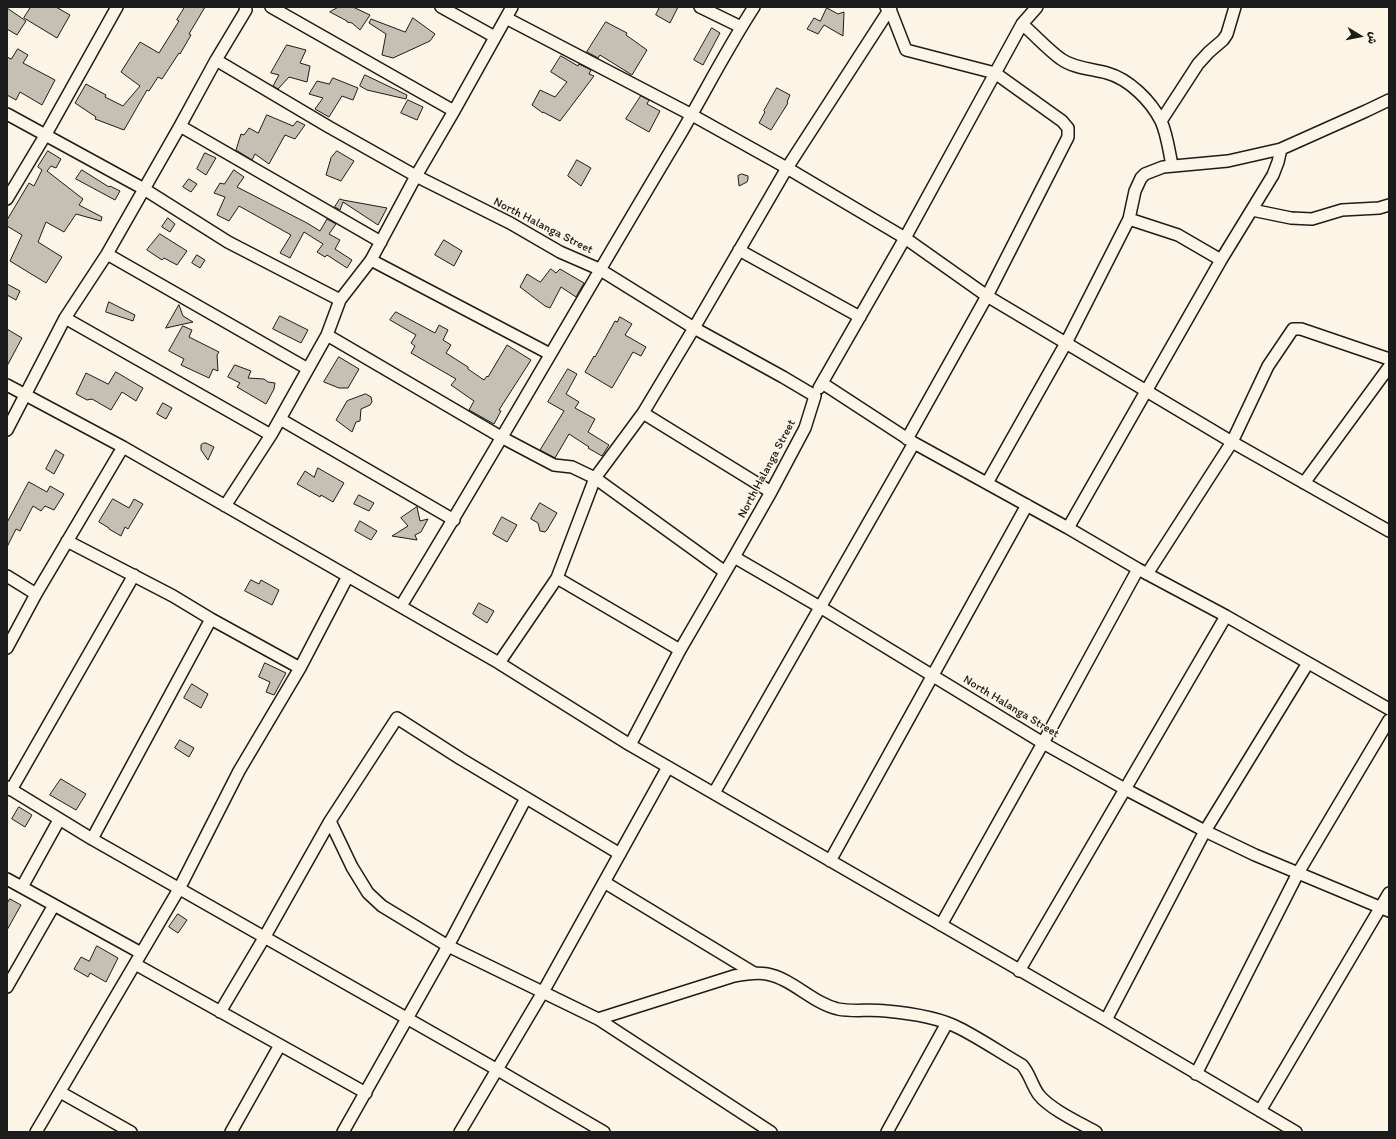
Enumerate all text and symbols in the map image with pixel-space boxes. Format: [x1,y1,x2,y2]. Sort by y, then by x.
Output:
north arrow [1340,16,1380,56]
text: ش [1365,31,1380,45]
street label: North Halanga Street [491,195,595,257]
street label: North Halanga Street [735,417,799,521]
street label: North Halanga Street [960,673,1062,741]

